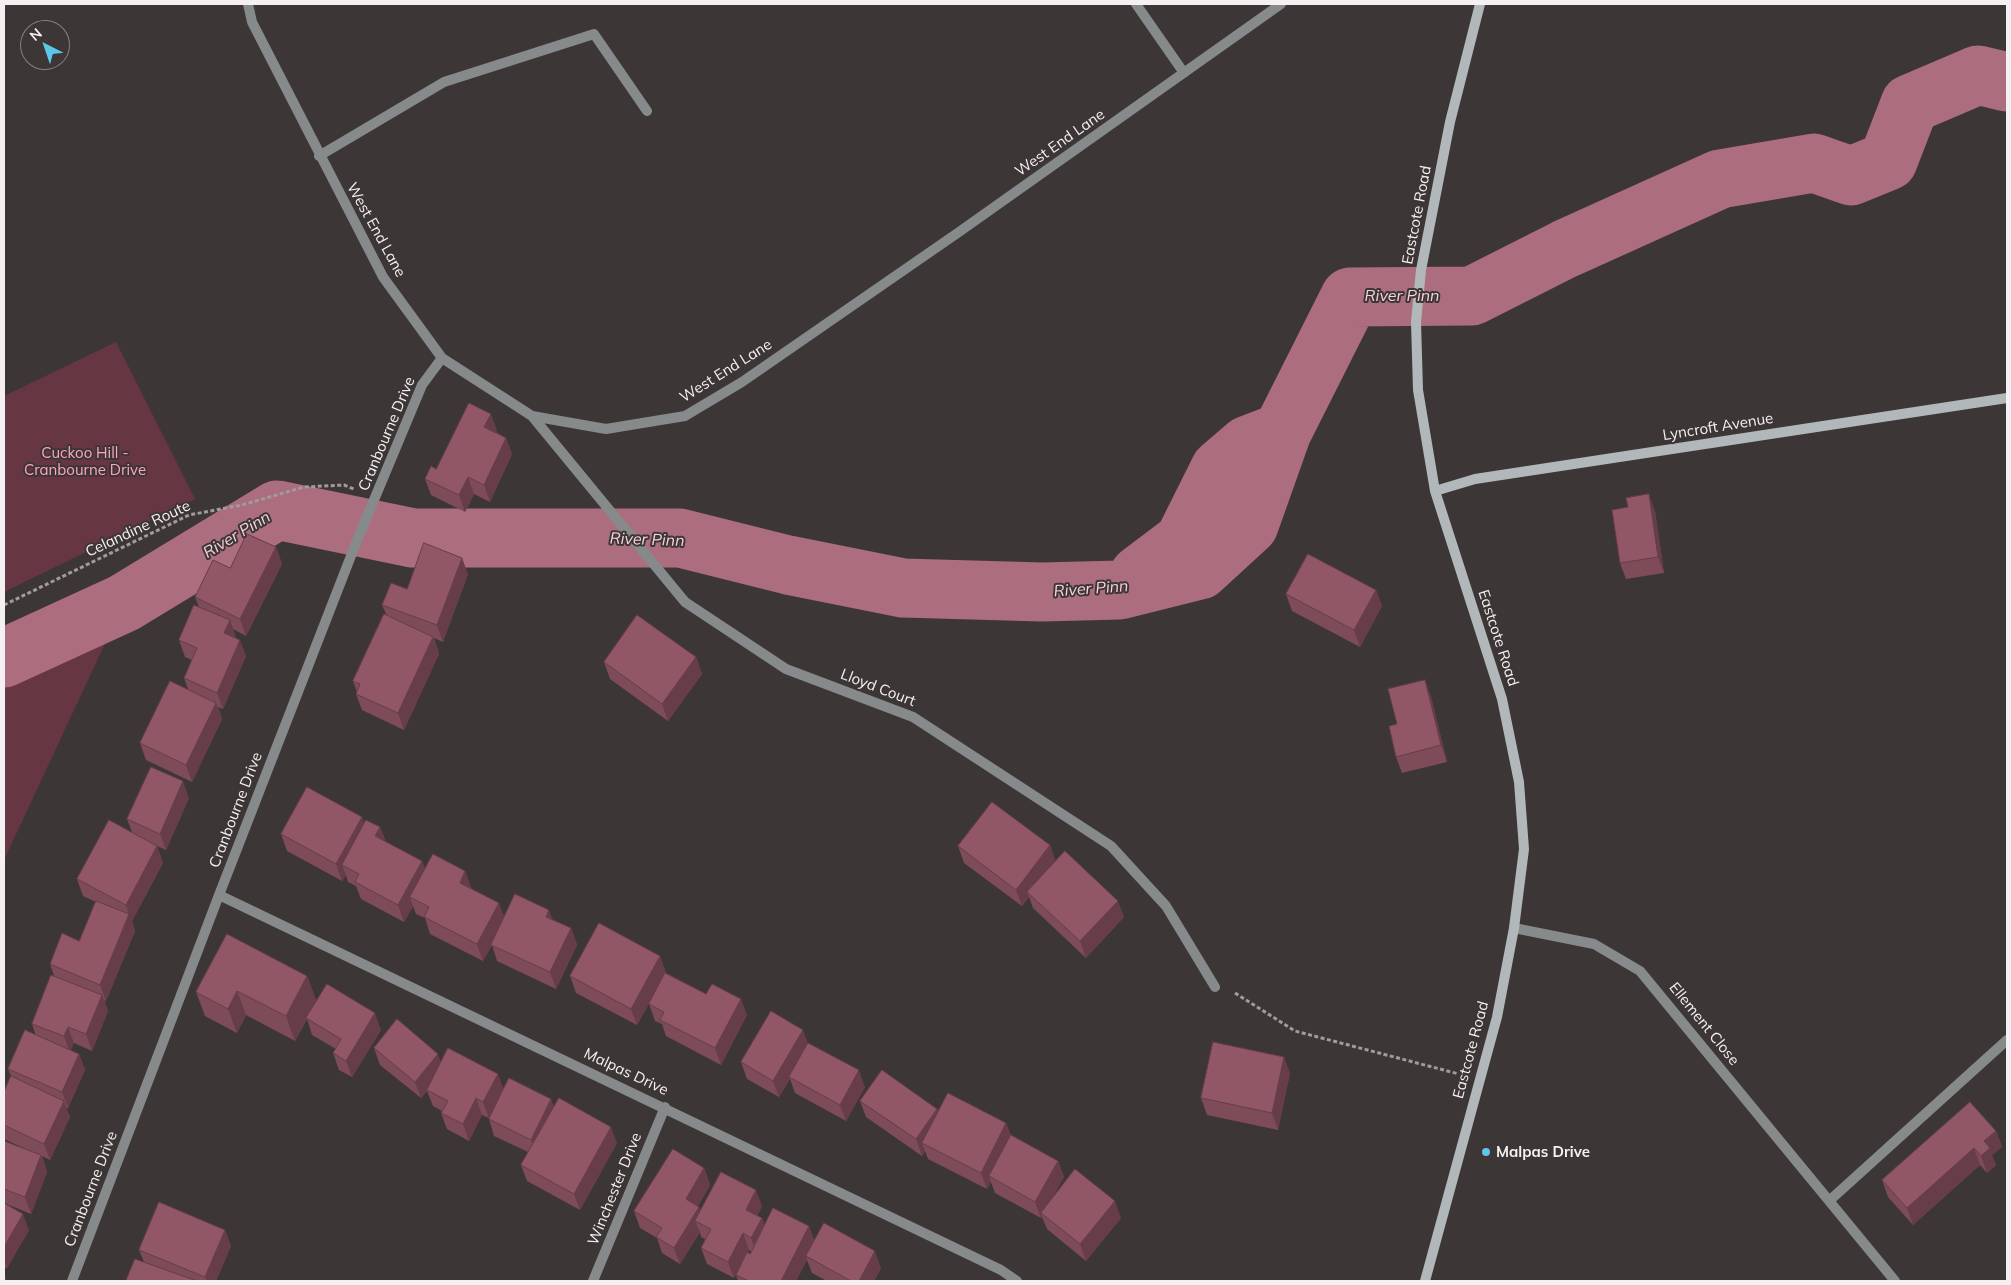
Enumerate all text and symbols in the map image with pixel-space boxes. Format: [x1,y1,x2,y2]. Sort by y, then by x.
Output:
north arrow [20,20,70,70]
text: N [26,24,46,45]
street label: West End Lane [1012,105,1108,181]
street label: Eastcote Road [1399,164,1435,266]
street label: West End Lane [343,180,409,280]
water label: River Pinn [1365,286,1439,306]
street label: West End Lane [677,336,775,406]
street label: Cranbourne Drive [355,374,419,494]
street label: Lyncroft Avenue [1661,409,1775,445]
park label: Cuckoo Hill - Cranbourne Drive [24,444,146,479]
street label: Celandine Route [83,497,193,561]
water label: River Pinn [200,507,274,563]
water label: River Pinn [609,529,685,551]
water label: River Pinn [1053,577,1129,601]
street label: Eastcote Road [1474,588,1522,688]
street label: Lloyd Court [838,665,918,711]
street label: Cranbourne Drive [206,750,266,870]
street label: Ellement Close [1665,979,1743,1069]
street label: Eastcote Road [1449,999,1493,1101]
street label: Malpas Drive [581,1045,671,1099]
street label: Cranbourne Drive [61,1129,121,1249]
street label: Winchester Drive [584,1130,646,1248]
place label: Malpas Drive [1496,1143,1590,1161]
marker: Malpas Drive [1480,1146,1492,1158]

